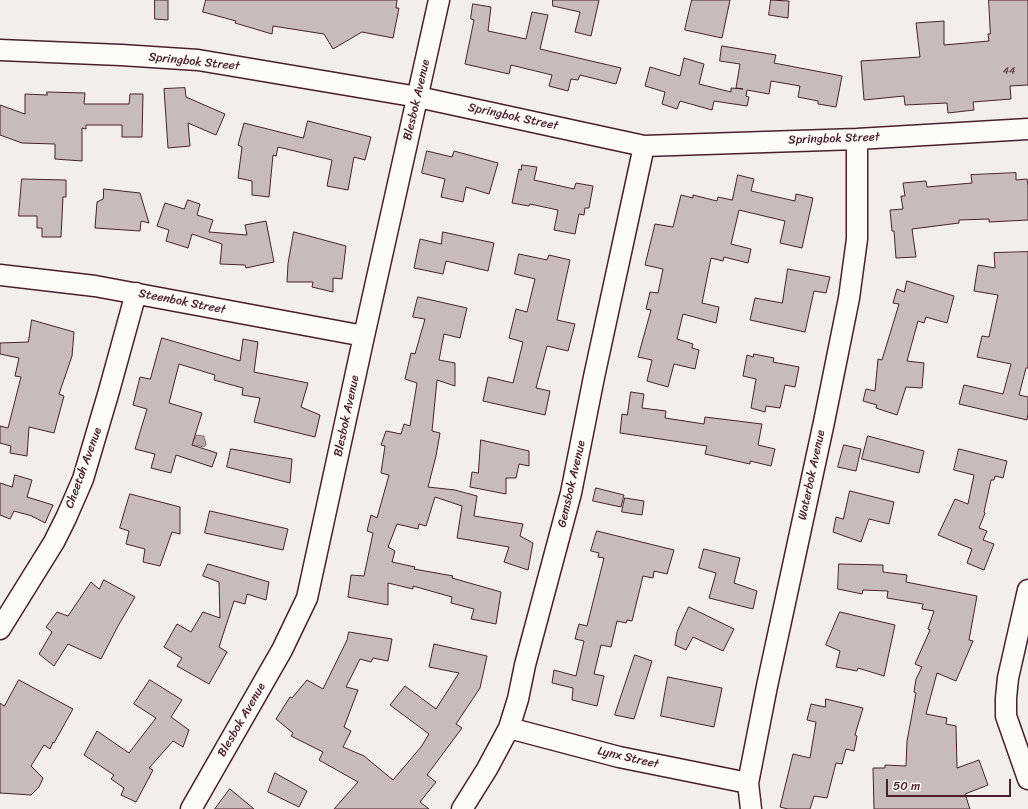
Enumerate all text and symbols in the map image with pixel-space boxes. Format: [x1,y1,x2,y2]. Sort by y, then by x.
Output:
street label: Springbok Street [148,50,240,74]
street label: Blesbok Avenue [401,58,433,142]
house number: 44 [1003,65,1015,77]
street label: Springbok Street [467,100,559,134]
street label: Springbok Street [788,130,880,148]
street label: Steenbok Street [137,287,227,317]
street label: Blesbok Avenue [331,374,363,458]
street label: Cheetah Avenue [63,426,105,510]
street label: Waterbok Avenue [795,429,829,521]
street label: Gemsbok Avenue [555,439,589,529]
street label: Blesbok Avenue [215,680,269,760]
street label: Lynx Street [596,744,660,772]
scale bar [888,771,1013,797]
text: 50 m [893,775,920,797]

